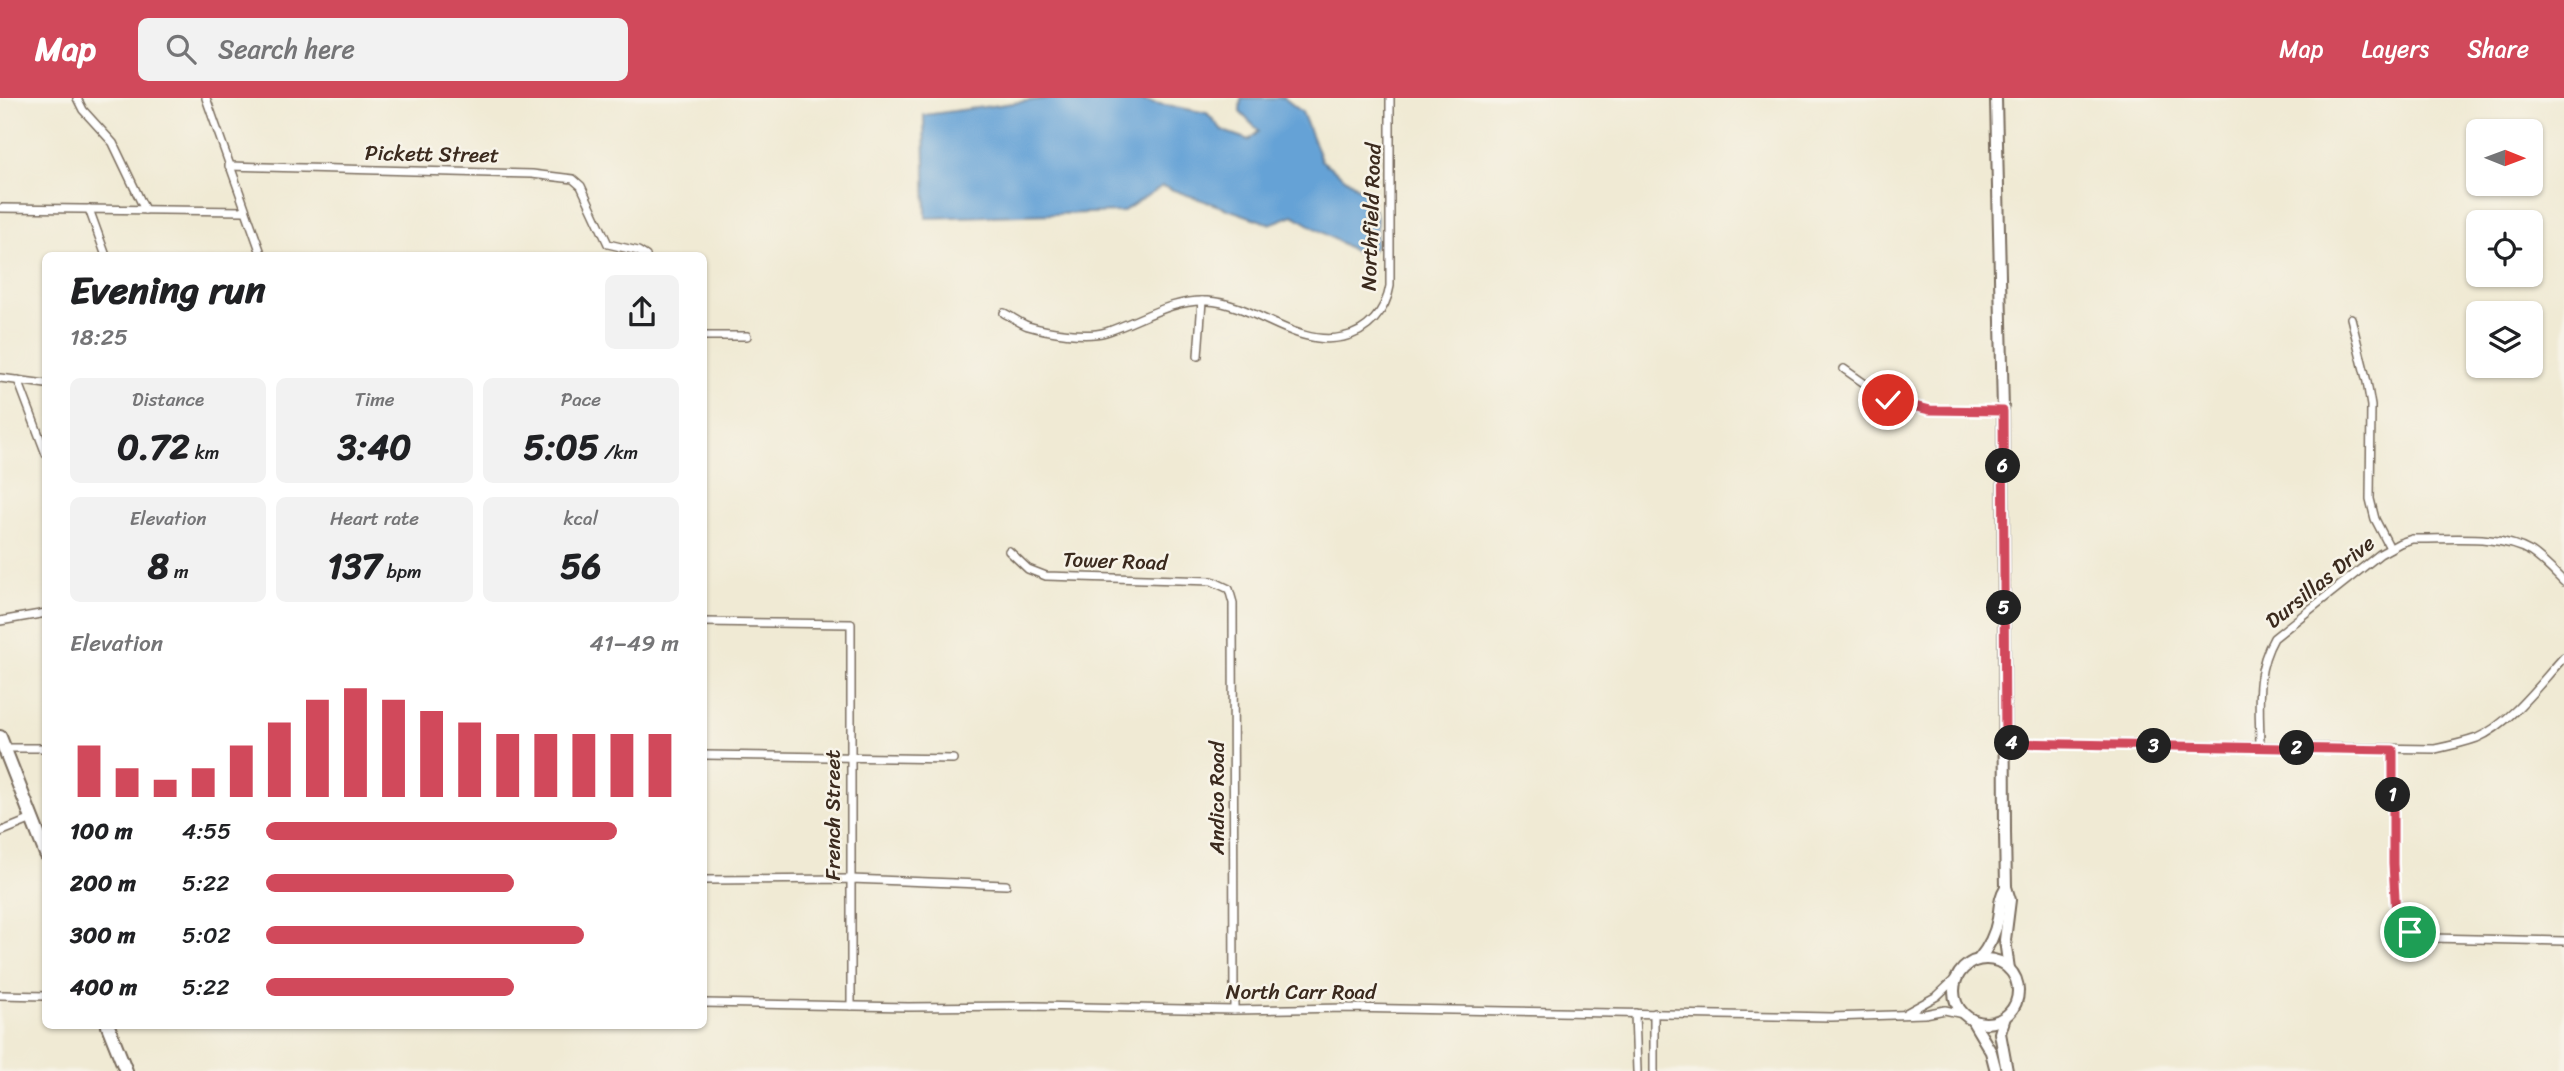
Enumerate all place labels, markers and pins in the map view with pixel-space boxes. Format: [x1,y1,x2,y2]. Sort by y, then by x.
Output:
pin [1858,370,1918,430]
pin: 6 [1986,448,2021,484]
pin: 5 [1986,590,2022,626]
pin: 4 [1994,726,2030,760]
pin: 3 [2136,728,2172,764]
pin: 2 [2280,730,2314,766]
pin: 1 [2376,778,2410,812]
pin [2380,902,2440,962]

